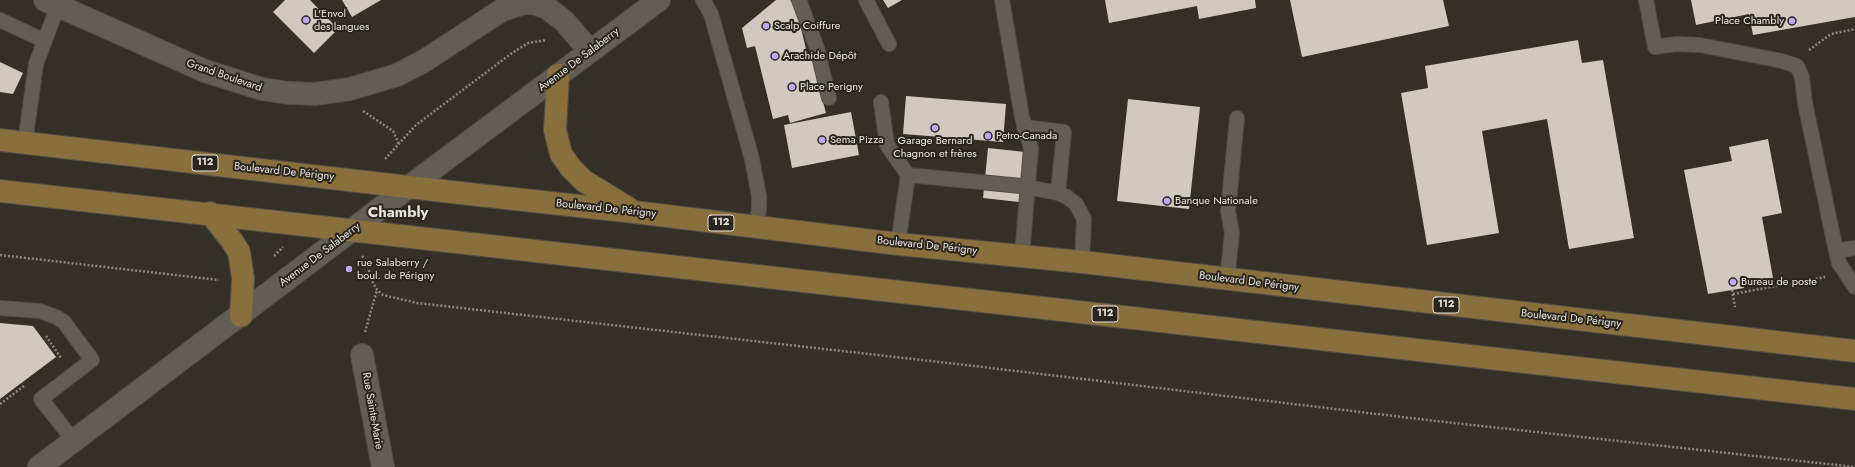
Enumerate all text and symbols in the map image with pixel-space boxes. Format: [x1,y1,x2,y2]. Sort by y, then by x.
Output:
place label: L'Envol des langues [314,7,369,33]
place label: Place Chambly [1715,14,1784,28]
marker: L'Envol des langues [301,15,311,25]
marker: Place Chambly [1787,16,1797,26]
place label: Scalp Coiffure [774,19,840,33]
marker: Scalp Coiffure [761,21,771,31]
street label: Avenue De Salaberry [536,25,622,95]
place label: Arachide Dépôt [783,49,857,63]
marker: Arachide Dépôt [770,51,780,61]
street label: Grand Boulevard [184,57,264,95]
place label: Place Perigny [800,80,863,94]
marker: Place Perigny [787,82,797,92]
marker: Garage Bernard Chagnon et frères [930,123,940,133]
place label: Petro-Canada [996,129,1057,143]
marker: Petro-Canada [983,131,993,141]
place label: Sema Pizza [830,133,883,147]
place label: Garage Bernard Chagnon et frères [893,134,977,160]
marker: Sema Pizza [817,135,827,145]
road number: 112 [192,155,218,171]
street label: Boulevard De Périgny [233,160,335,184]
place label: Banque Nationale [1175,194,1258,208]
marker: Banque Nationale [1162,196,1172,206]
street label: Boulevard De Périgny [555,197,657,221]
district label: Chambly [368,204,428,222]
road number: 112 [708,215,734,231]
street label: Avenue De Salaberry [277,220,363,290]
street label: Boulevard De Périgny [876,234,978,258]
place label: rue Salaberry / boul. de Périgny [357,256,434,282]
marker: rue Salaberry / boul. de Périgny [344,264,354,274]
street label: Boulevard De Périgny [1198,269,1300,295]
place label: Bureau de poste [1741,275,1817,289]
marker: Bureau de poste [1728,277,1738,287]
road number: 112 [1433,297,1459,313]
road number: 112 [1092,306,1118,322]
street label: Boulevard De Périgny [1520,307,1622,331]
street label: Rue Sainte-Marie [359,371,385,451]

